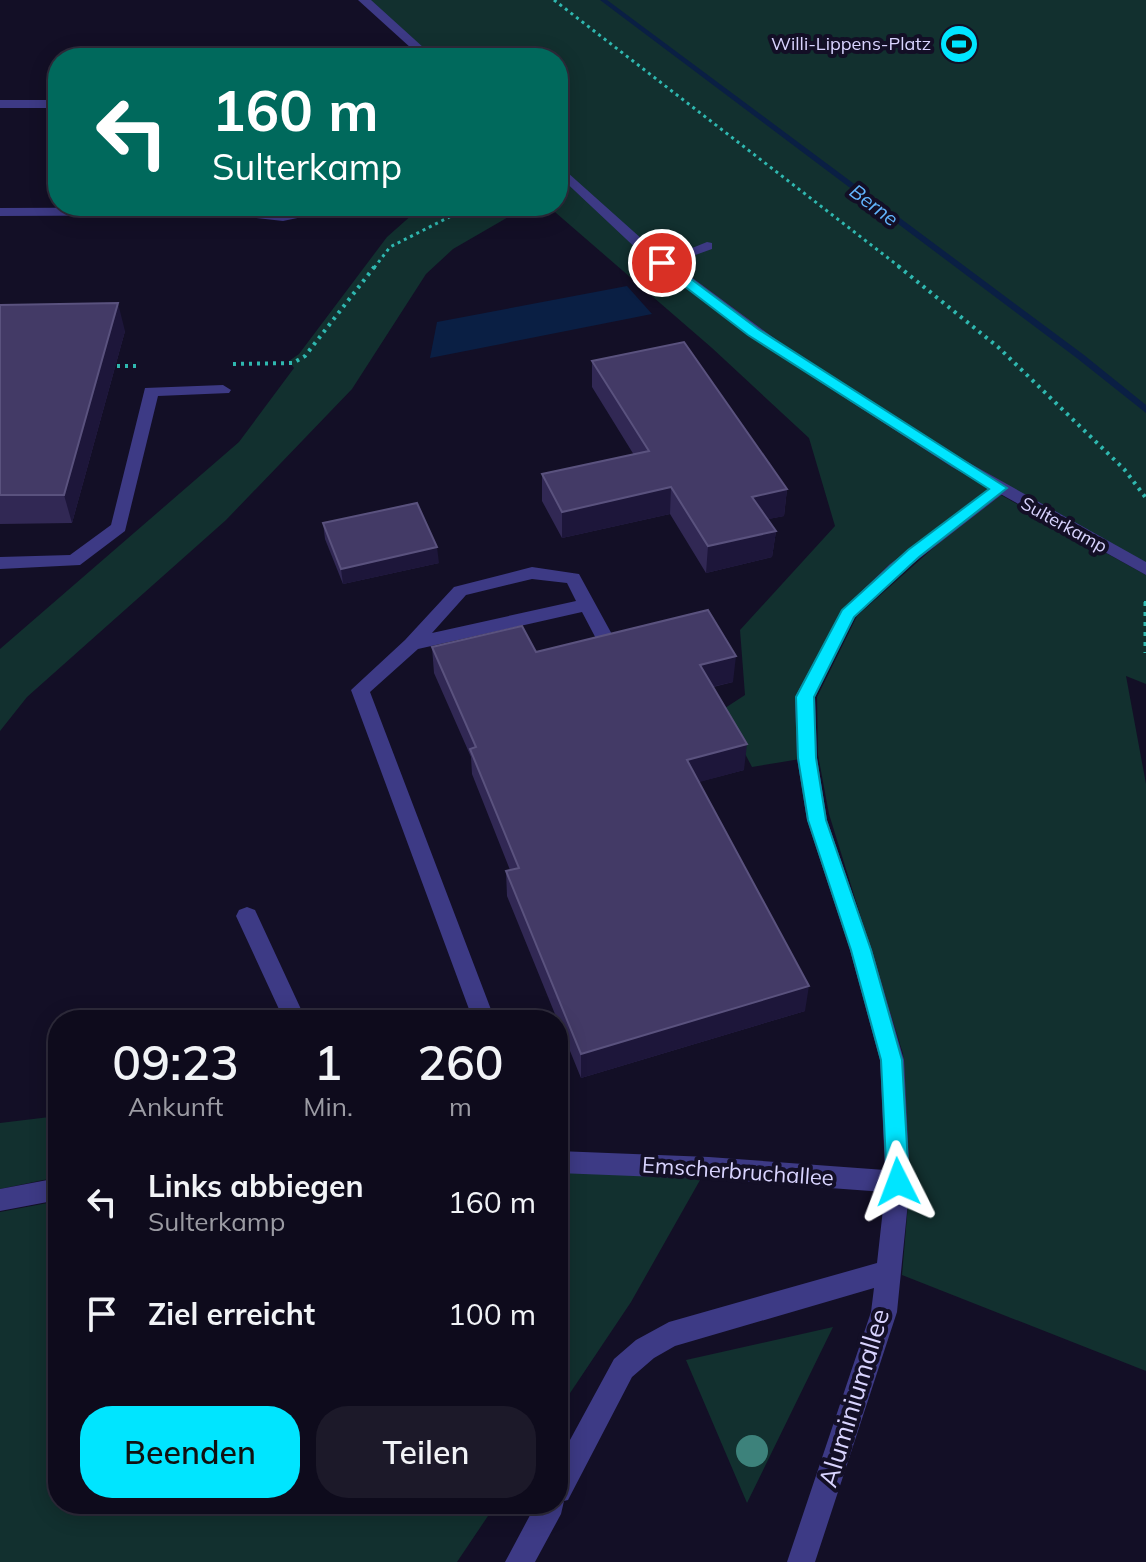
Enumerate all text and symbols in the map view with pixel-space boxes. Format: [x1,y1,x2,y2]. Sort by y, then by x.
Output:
sports icon: Willi-Lippens-Platz [938,23,980,65]
place label: Willi-Lippens-Platz [771,32,931,55]
text: 160 m [212,75,379,145]
icon: left [80,80,184,184]
text: Sulterkamp [212,144,402,189]
water label: Berne [845,178,904,231]
pin [628,229,696,297]
icon: arrive [640,241,684,285]
street label: Sulterkamp [1017,491,1111,558]
text: 09:23 [112,1032,239,1092]
text: 1 [314,1032,342,1092]
text: 260 [417,1032,504,1092]
text: Ankunft [128,1090,223,1123]
text: Min. [303,1090,353,1123]
text: m [449,1090,472,1123]
position arrow [856,1140,940,1224]
street label: Emscherbruchallee [641,1150,835,1192]
text: Links abbiegen [148,1167,364,1205]
icon: left [80,1180,124,1224]
text: 160 m [448,1183,536,1221]
text: Sulterkamp [148,1205,285,1238]
icon: arrive [80,1292,124,1336]
text: Ziel erreicht [148,1295,315,1333]
text: 100 m [448,1295,536,1333]
street label: Aluminiumallee [811,1305,896,1491]
button: Beenden [80,1406,300,1498]
button: Teilen [316,1406,536,1498]

